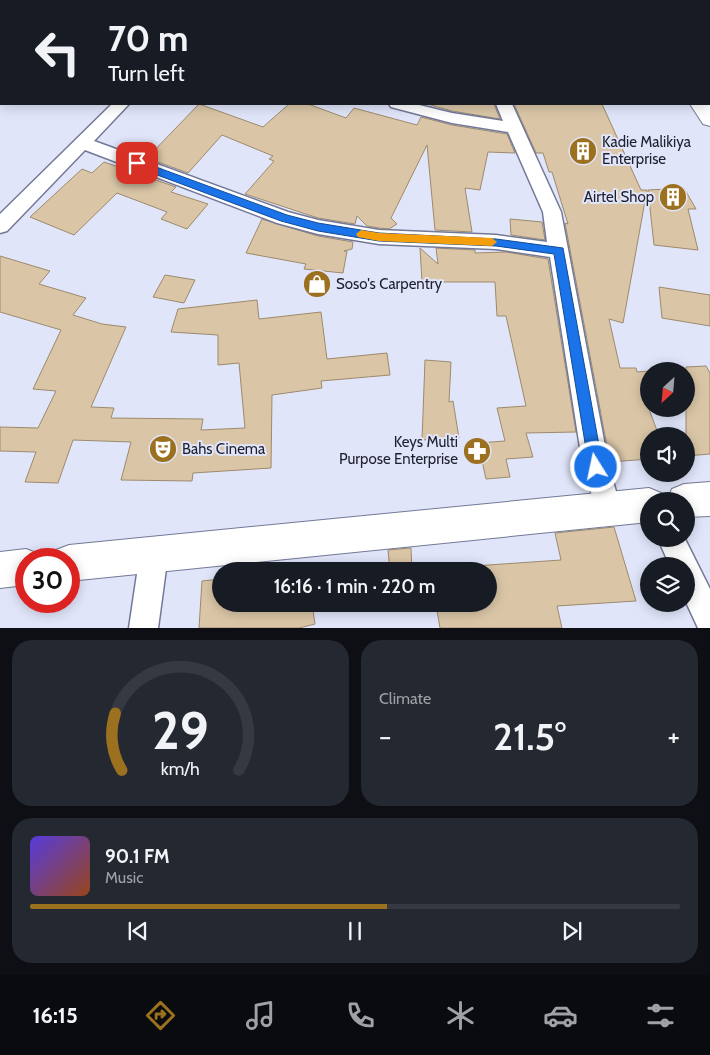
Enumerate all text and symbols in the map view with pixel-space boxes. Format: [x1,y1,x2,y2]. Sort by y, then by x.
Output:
text: 70 m [108,17,189,60]
icon: left [25,20,90,85]
text: Turn left [108,60,185,87]
place label: Kadie Malikiya Enterprise [602,133,692,168]
building icon: Kadie Malikiya Enterprise [568,136,598,166]
pin [116,142,158,184]
icon: arrive [123,149,151,177]
building icon: Airtel Shop [658,182,688,212]
place label: Airtel Shop [584,188,654,206]
shop icon: Soso's Carpentry [302,269,332,299]
place label: Soso's Carpentry [336,275,442,293]
north arrow [640,362,695,418]
map controls [640,362,695,612]
button: sound [640,427,695,482]
place label: Keys Multi Purpose Enterprise [339,433,458,468]
theatre icon: Bahs Cinema [148,434,178,464]
pharmacy icon: Keys Multi Purpose Enterprise [462,436,492,466]
place label: Bahs Cinema [182,440,266,458]
position arrow [569,440,621,492]
button: search [640,492,695,547]
speed limit sign: 30 [15,548,80,613]
button: layers [640,557,695,612]
text: 16:16 · 1 min · 220 m [274,575,435,598]
text: Climate [379,689,431,708]
text: 29 [152,699,209,762]
text: 21.5° [493,713,566,760]
text: − [379,719,391,753]
text: + [668,719,680,753]
text: km/h [161,758,200,779]
text: 90.1 FM [105,845,170,868]
text: Music [105,868,143,887]
icon: previous [124,917,152,945]
icon: pause [341,917,369,945]
icon: next [558,917,586,945]
icon: directions [143,998,178,1033]
icon: music [243,998,278,1033]
icon: phone [343,998,378,1033]
icon: climate [443,998,478,1033]
icon: car [543,998,578,1033]
icon: filters [643,998,678,1033]
text: 16:15 [32,1002,78,1029]

